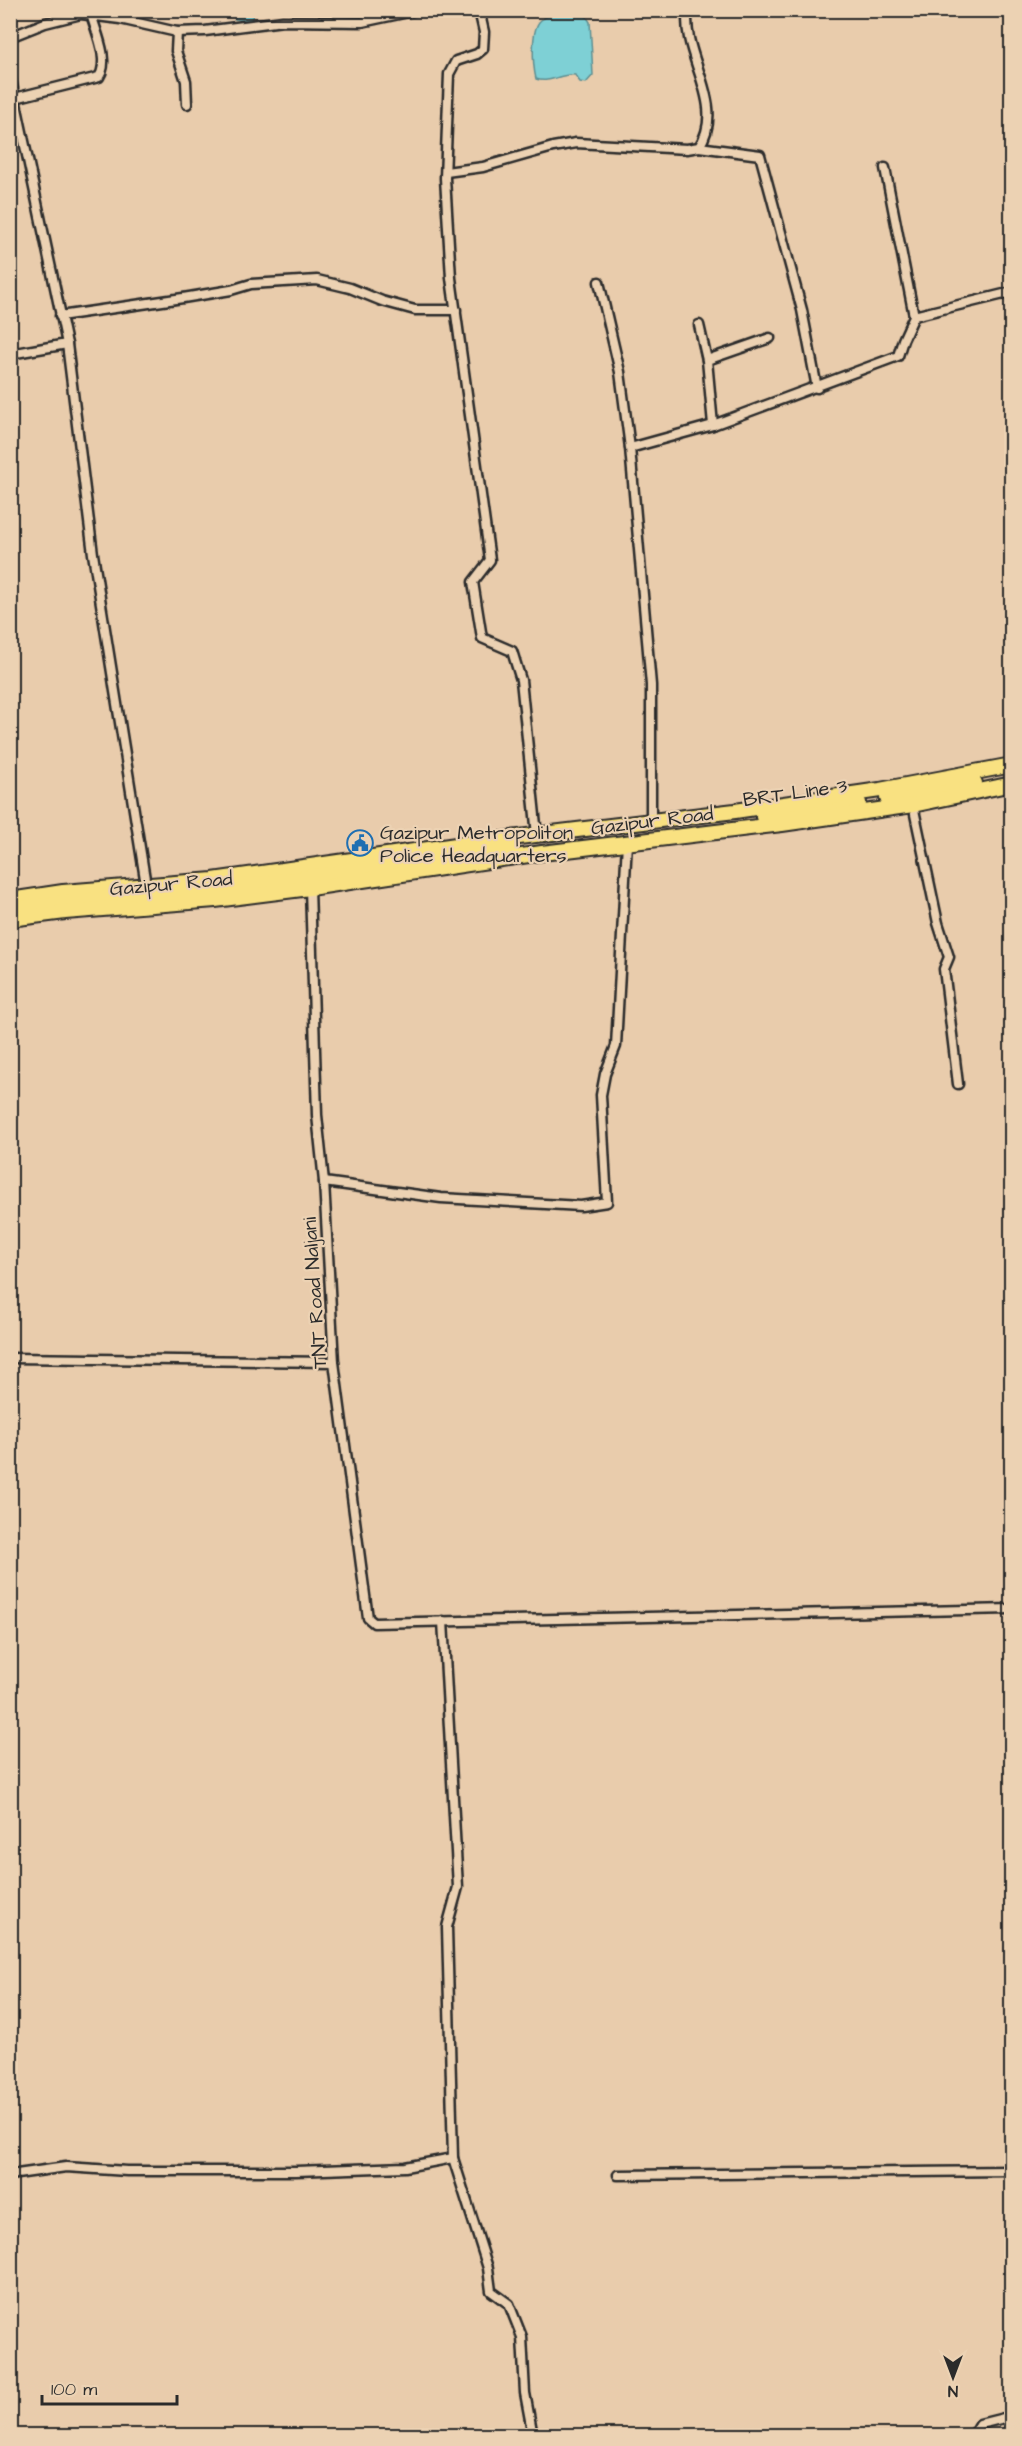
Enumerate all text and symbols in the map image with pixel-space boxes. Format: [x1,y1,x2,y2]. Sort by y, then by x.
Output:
street label: BRT Line 3 [741,772,849,814]
street label: Gazipur Road [589,800,715,842]
place label: Gazipur Metropoliton Police Headquarters [380,819,573,870]
public building icon: Gazipur Metropoliton Police Headquarters [345,828,375,858]
street label: Gazipur Road [108,865,234,903]
street label: TNT Road Naljani [296,1216,334,1370]
north arrow [923,2347,983,2407]
scale bar [42,2368,177,2406]
text: 100 m [51,2377,97,2402]
text: N [948,2380,958,2402]

